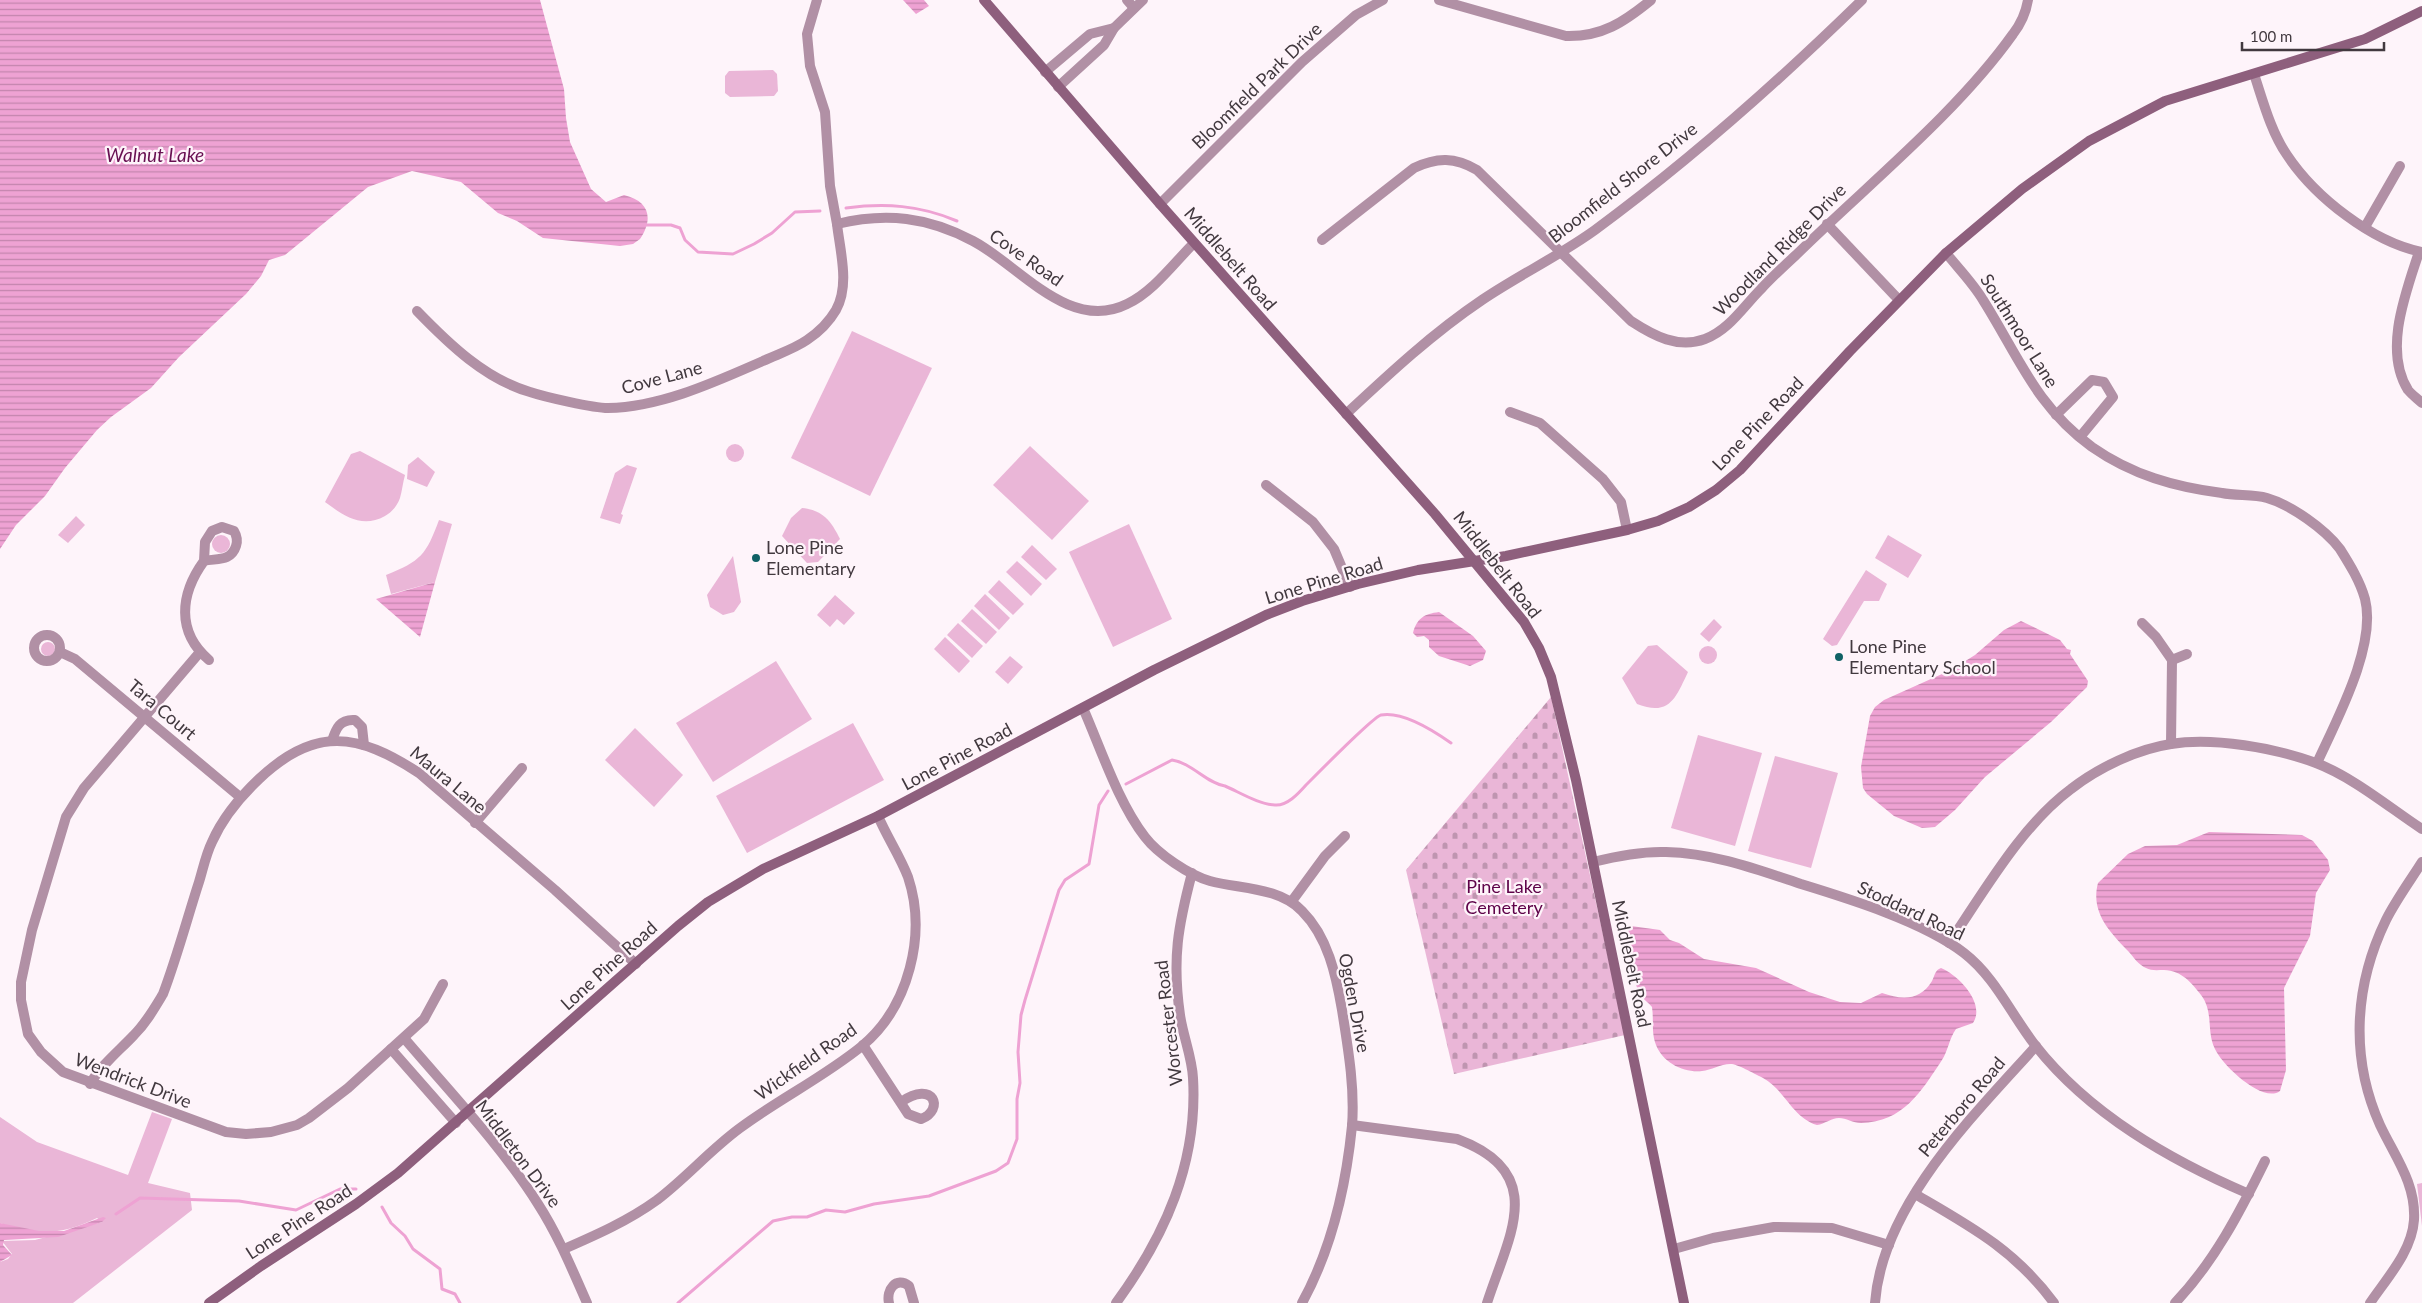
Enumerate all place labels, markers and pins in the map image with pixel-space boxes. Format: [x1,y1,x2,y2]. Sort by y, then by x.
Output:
place label: Lone Pine Elementary [766,536,856,579]
marker: Lone Pine Elementary [750,552,762,564]
place label: Lone Pine Elementary School [1849,635,1996,678]
marker: Lone Pine Elementary School [1833,651,1845,663]

